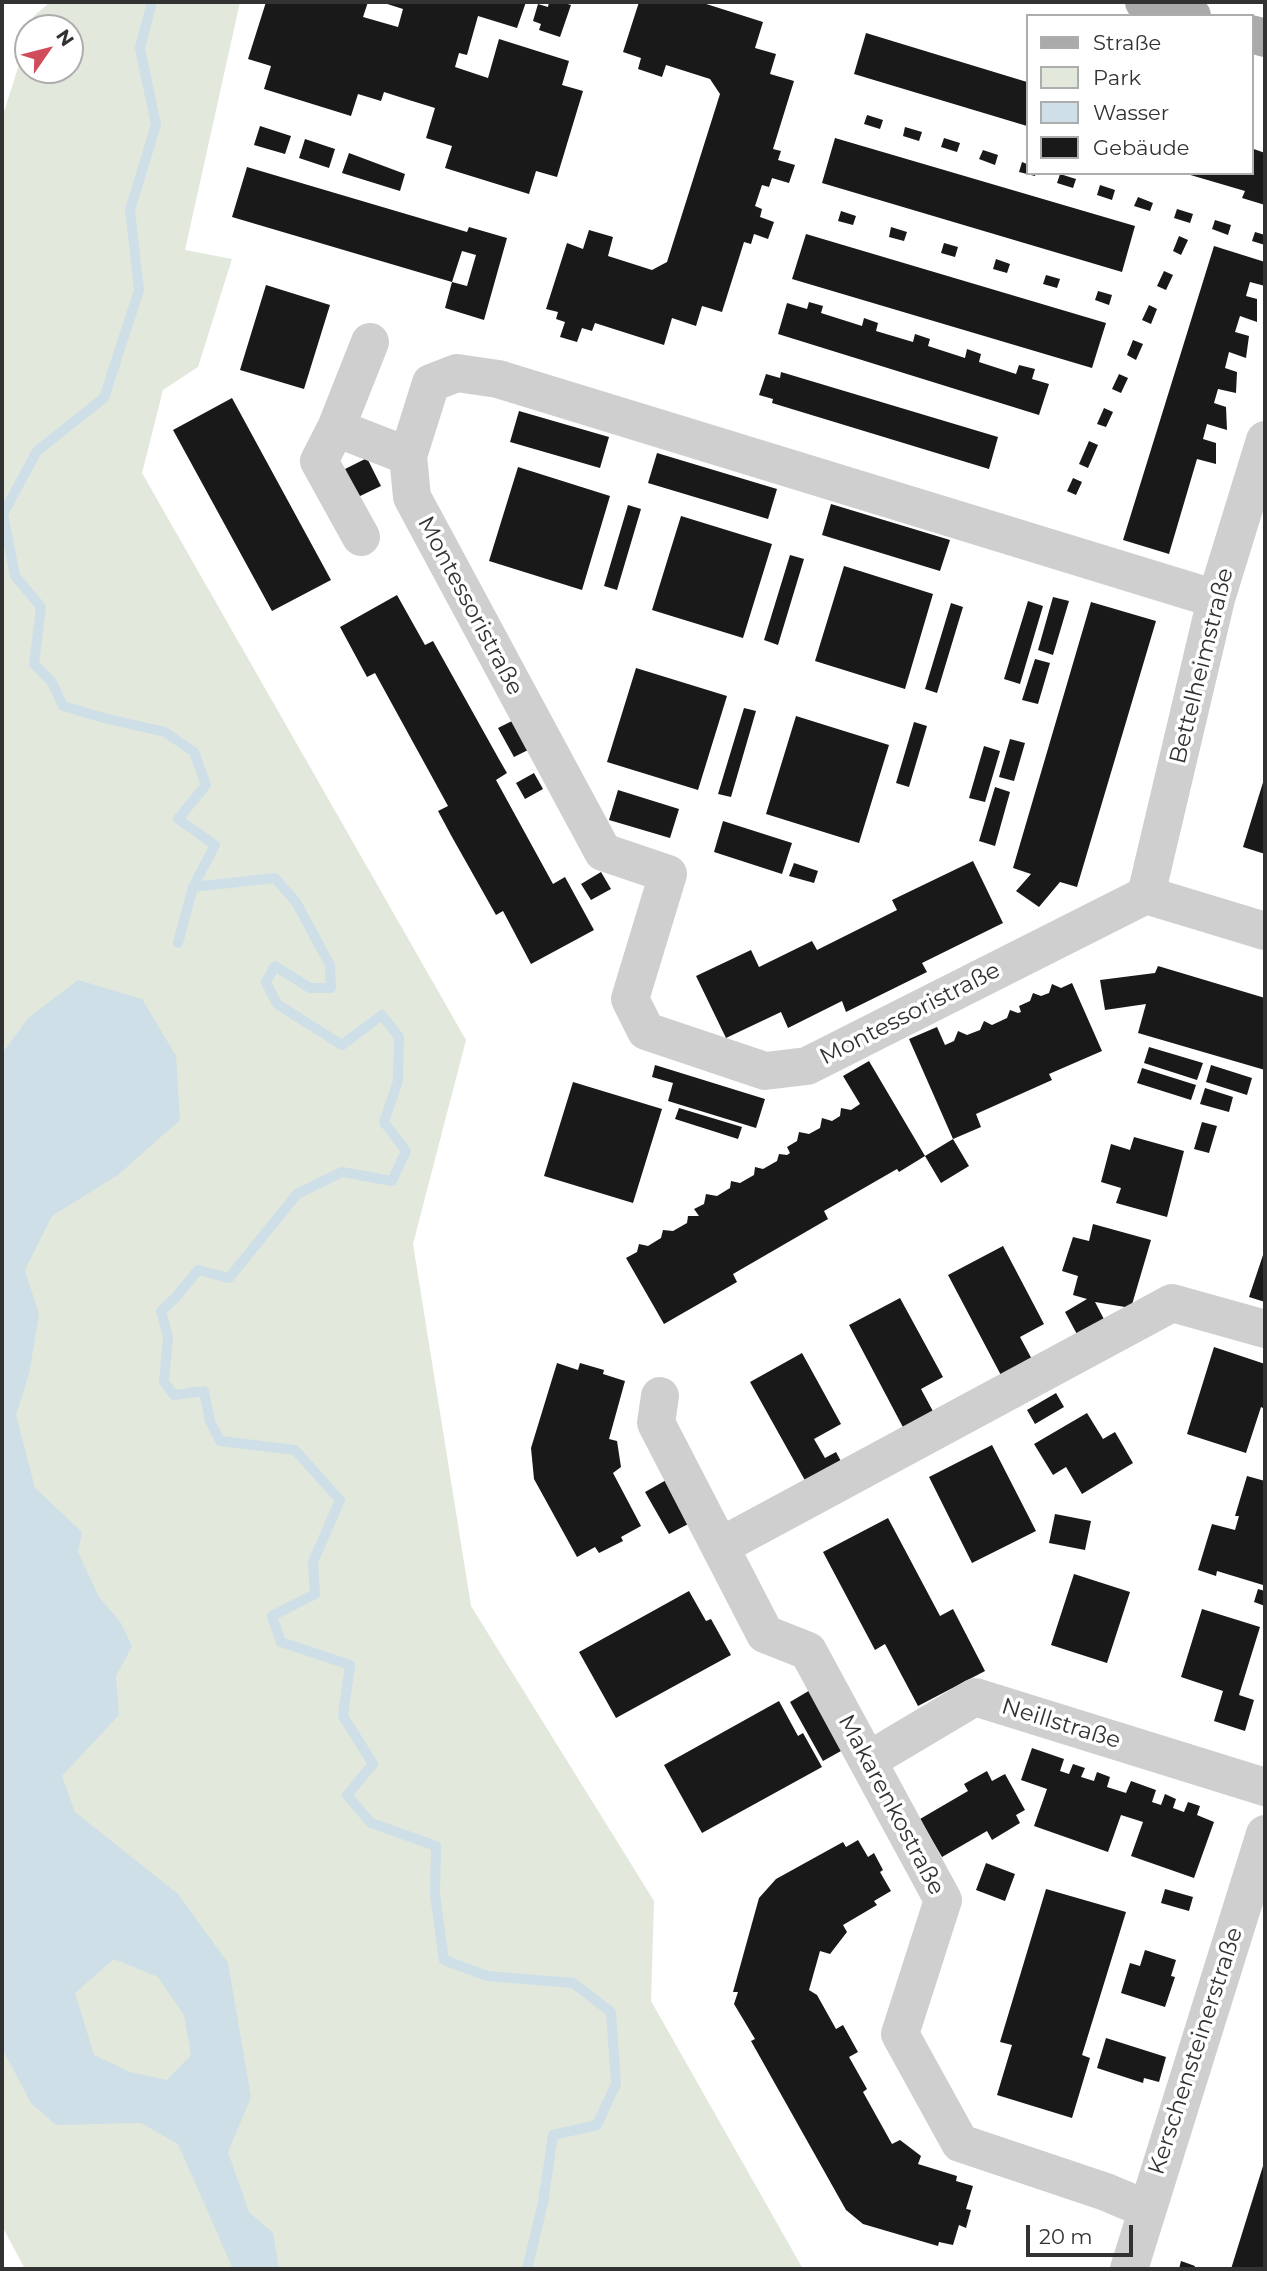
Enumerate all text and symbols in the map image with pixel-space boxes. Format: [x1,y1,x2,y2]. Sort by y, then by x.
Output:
north arrow [14,14,84,84]
legend [1026,14,1253,175]
text: N [51,25,79,51]
text: Straße [1093,30,1161,55]
text: Park [1093,65,1141,90]
text: Wasser [1093,100,1169,125]
text: Gebäude [1093,135,1190,160]
street label: Montessoristraße [411,512,529,700]
street label: Bettelheimstraße [1164,565,1240,767]
street label: Montessoristraße [815,957,1005,1071]
street label: Neillstraße [998,1693,1124,1755]
street label: Makarenkostraße [832,1710,950,1900]
street label: Kerschensteinerstraße [1143,1924,1249,2178]
scale bar [1029,2212,1136,2256]
text: 20 m [1039,2224,1093,2249]

